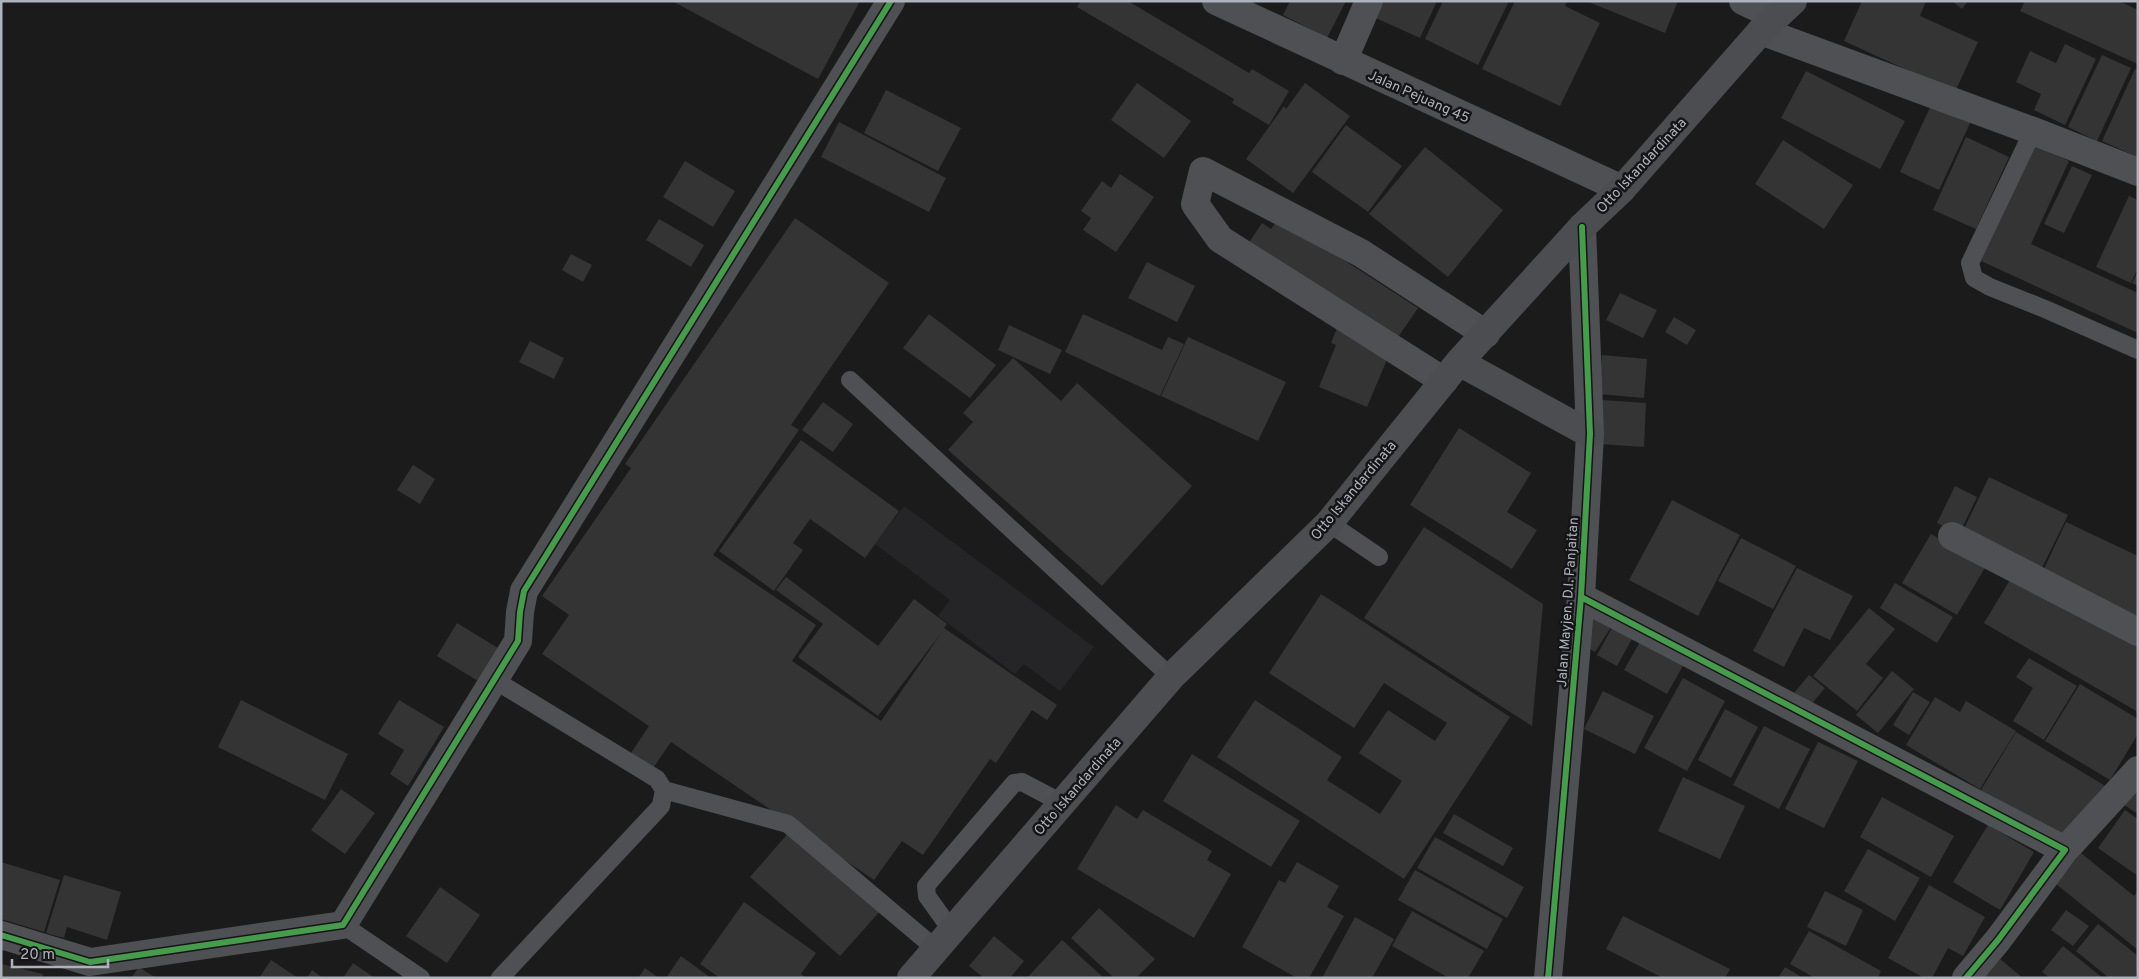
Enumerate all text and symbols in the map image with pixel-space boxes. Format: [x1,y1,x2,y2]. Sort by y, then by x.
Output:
street label: Jalan Pejuang 45 [1365,67,1472,127]
street label: Otto Iskandardinata [1594,115,1691,217]
street label: Otto Iskandardinata [1308,438,1401,544]
street label: Jalan Mayjen. D.I. Panjaitan [1554,516,1583,688]
street label: Otto Iskandardinata [1031,735,1125,839]
scale bar [12,936,109,968]
text: 20 m [20,946,55,965]

